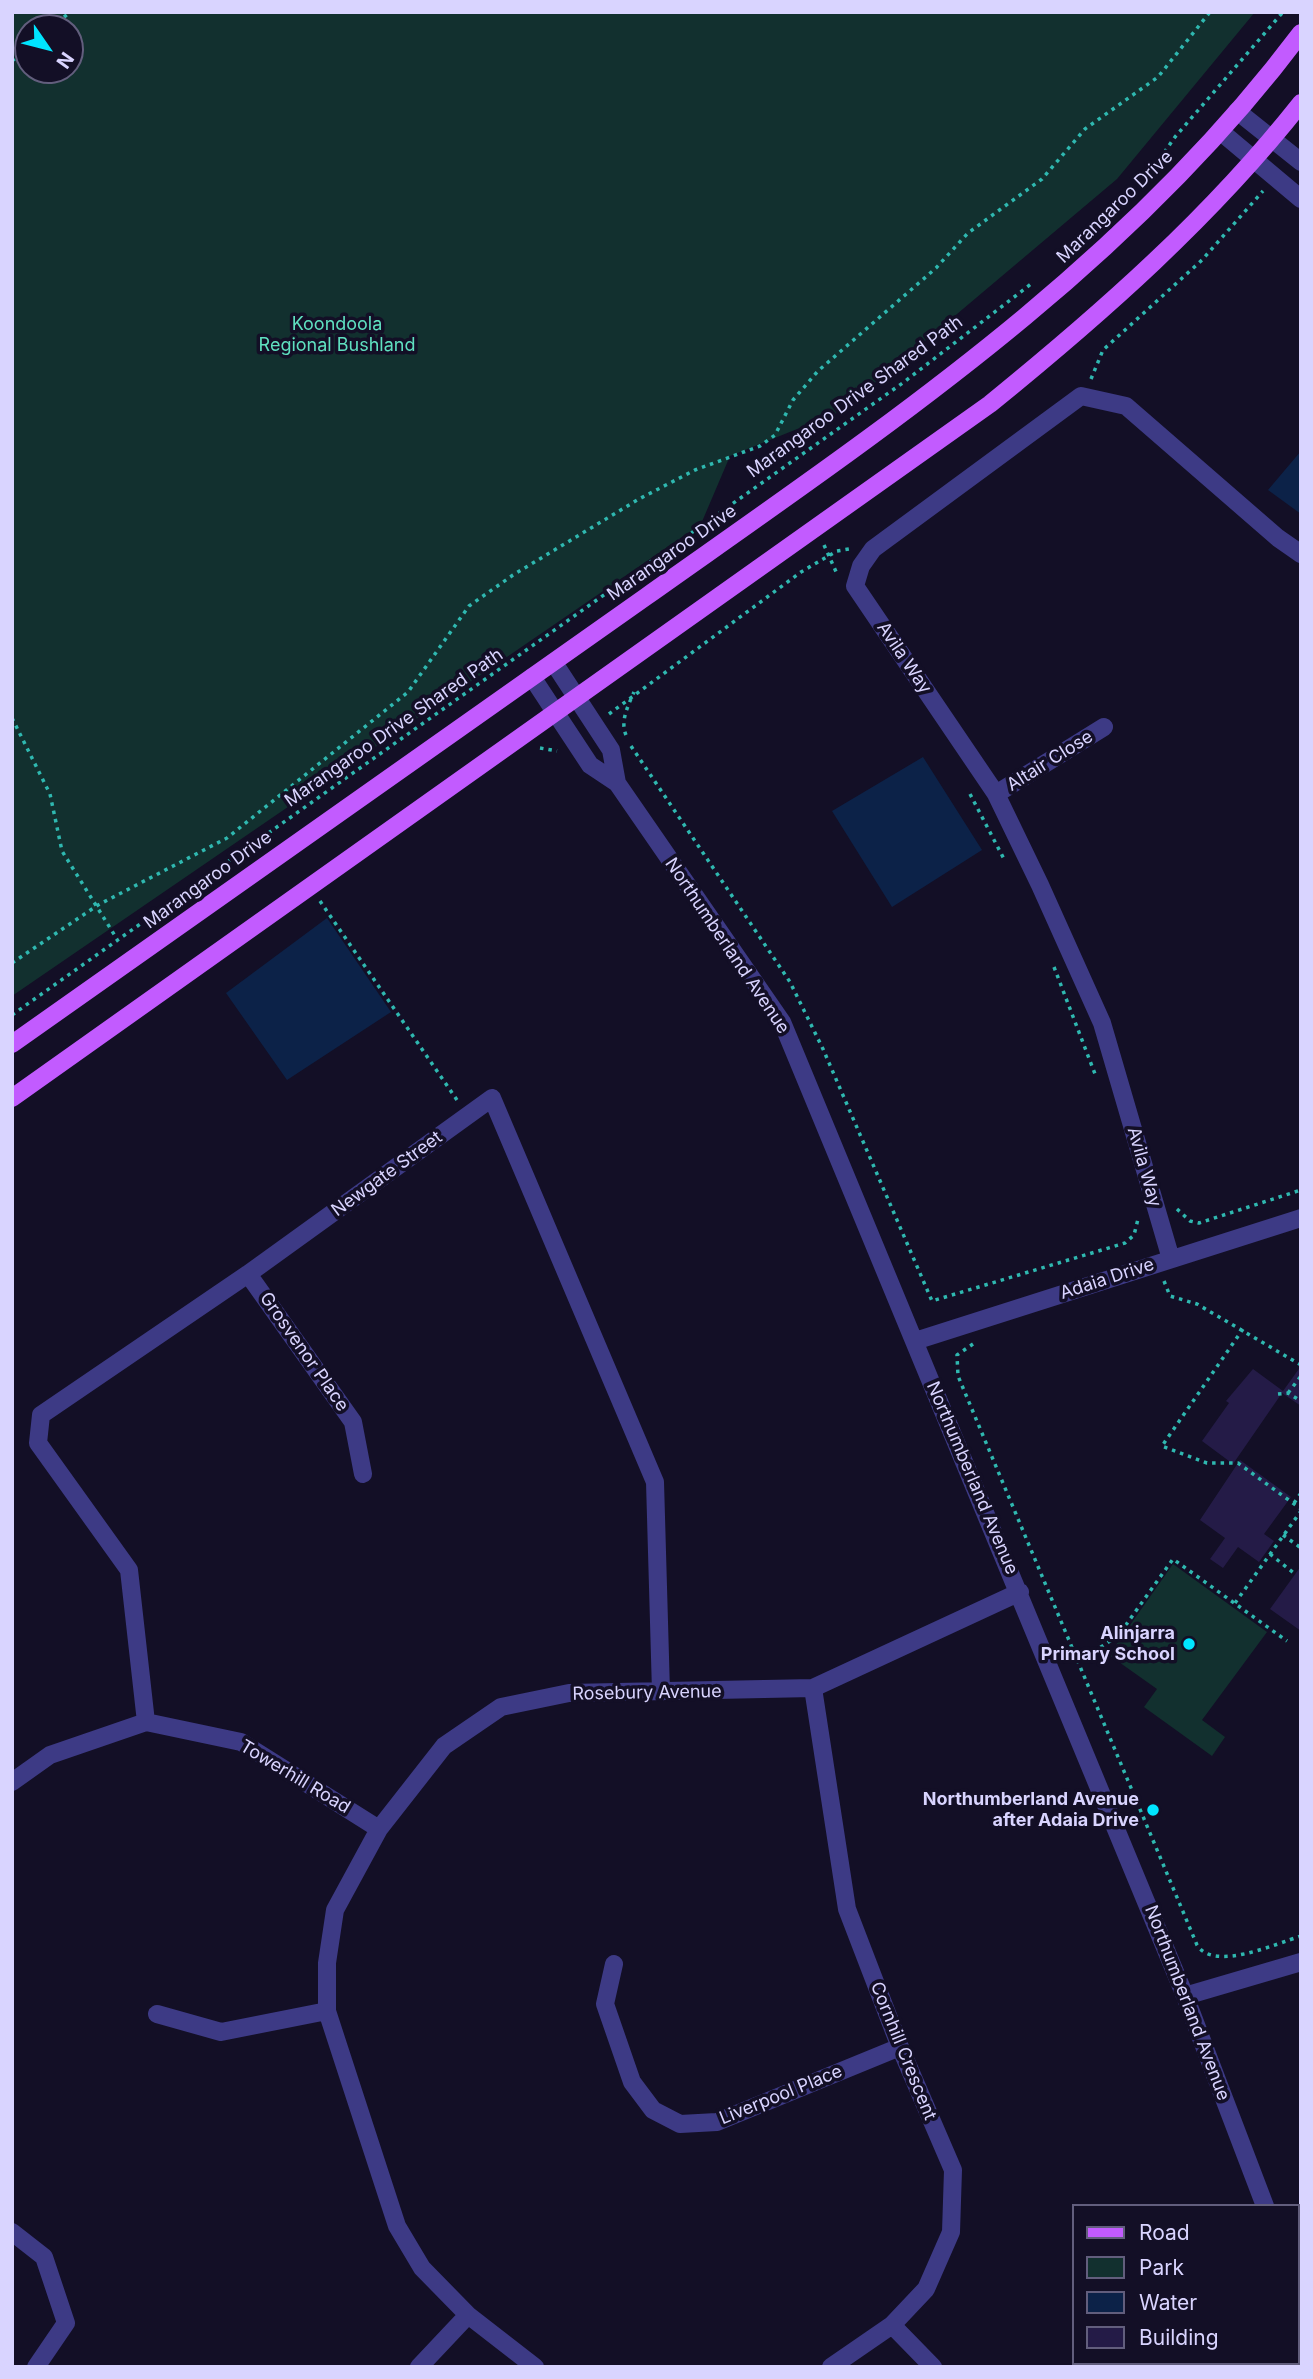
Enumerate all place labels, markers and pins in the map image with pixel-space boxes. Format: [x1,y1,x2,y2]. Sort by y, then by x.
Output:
place label: Alinjarra Primary School [1041,1623,1175,1666]
marker: Alinjarra Primary School [1181,1636,1197,1652]
place label: Northumberland Avenue after Adaia Drive [923,1789,1139,1832]
marker: Northumberland Avenue after Adaia Drive [1145,1802,1161,1818]

